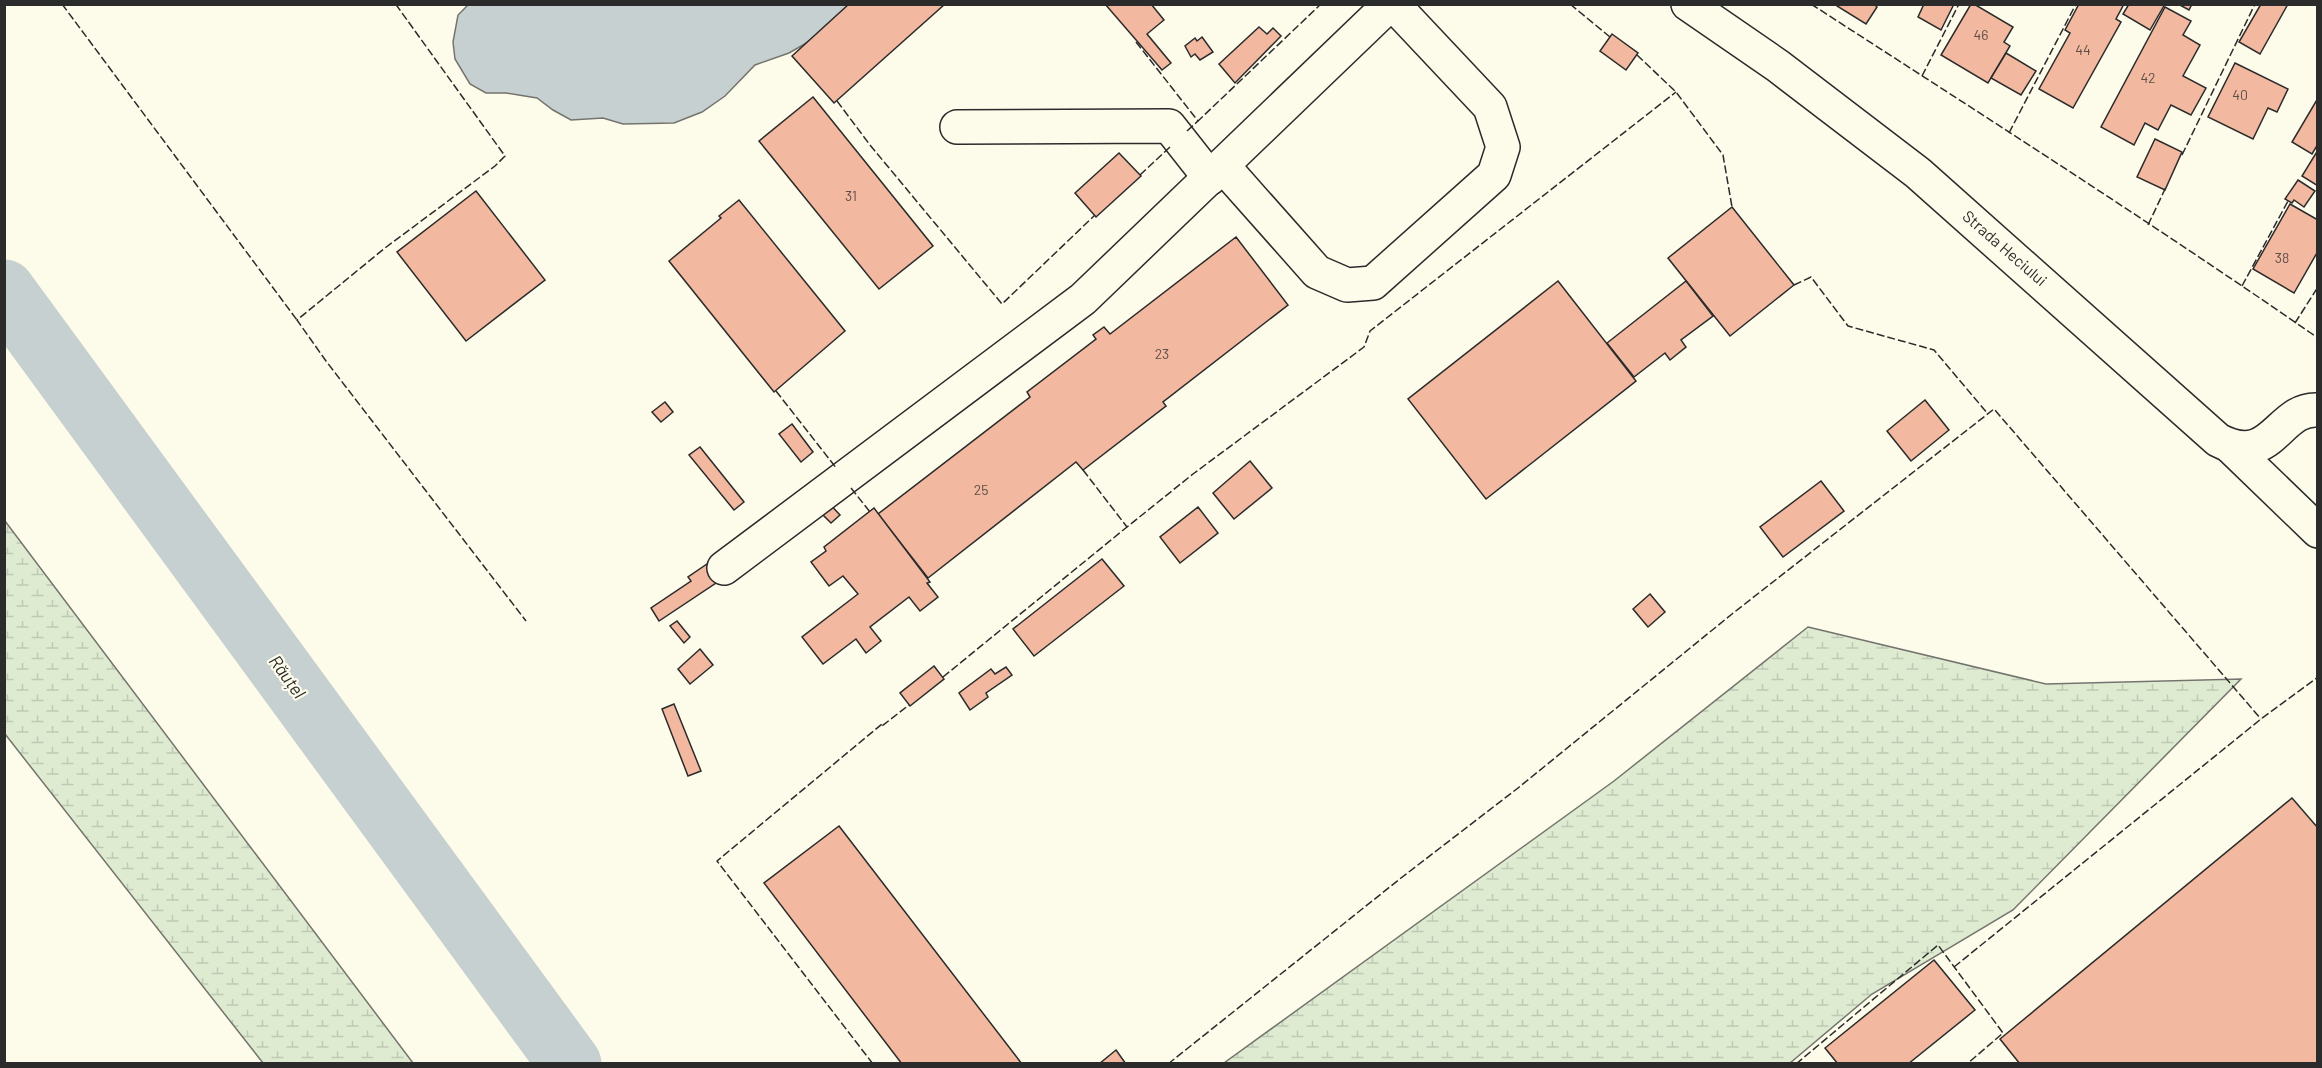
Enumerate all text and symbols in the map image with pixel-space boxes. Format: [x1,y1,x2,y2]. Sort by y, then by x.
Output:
house number: 46 [1974,26,1988,43]
house number: 44 [2075,41,2091,58]
house number: 42 [2140,69,2156,86]
house number: 40 [2232,86,2248,103]
house number: 31 [845,187,857,204]
street label: Strada Heciului [1959,206,2051,289]
house number: 38 [2275,249,2289,266]
house number: 23 [1155,345,1169,362]
house number: 25 [974,481,988,498]
water label: Răuțel [265,650,311,702]

